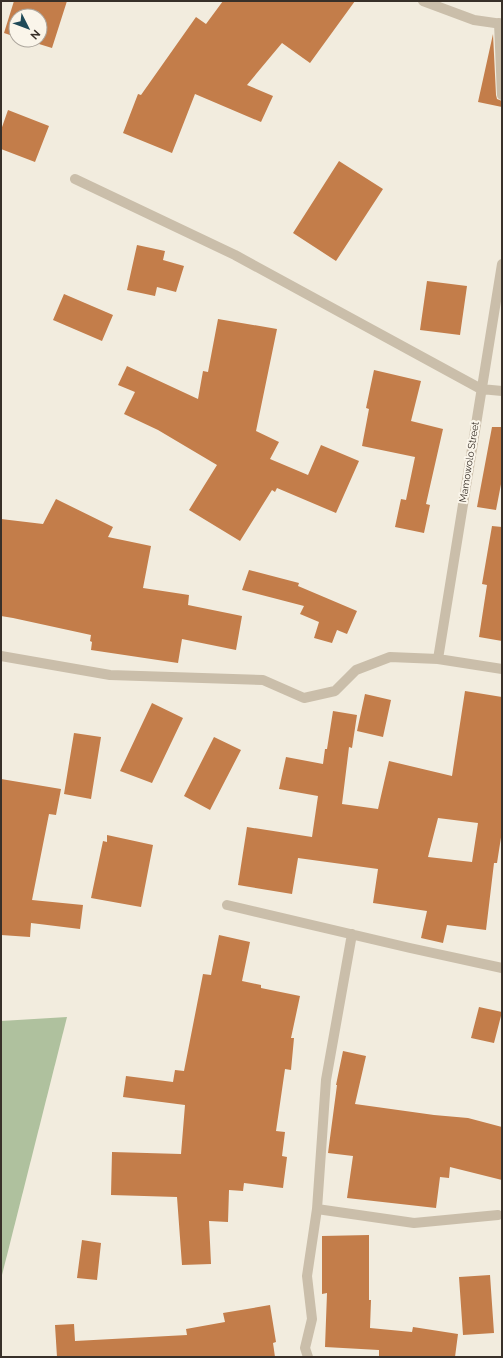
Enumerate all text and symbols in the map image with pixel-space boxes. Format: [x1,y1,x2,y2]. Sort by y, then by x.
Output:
north arrow [8,8,48,48]
text: N [27,27,43,42]
street label: Mamowolo Street [457,420,481,503]

